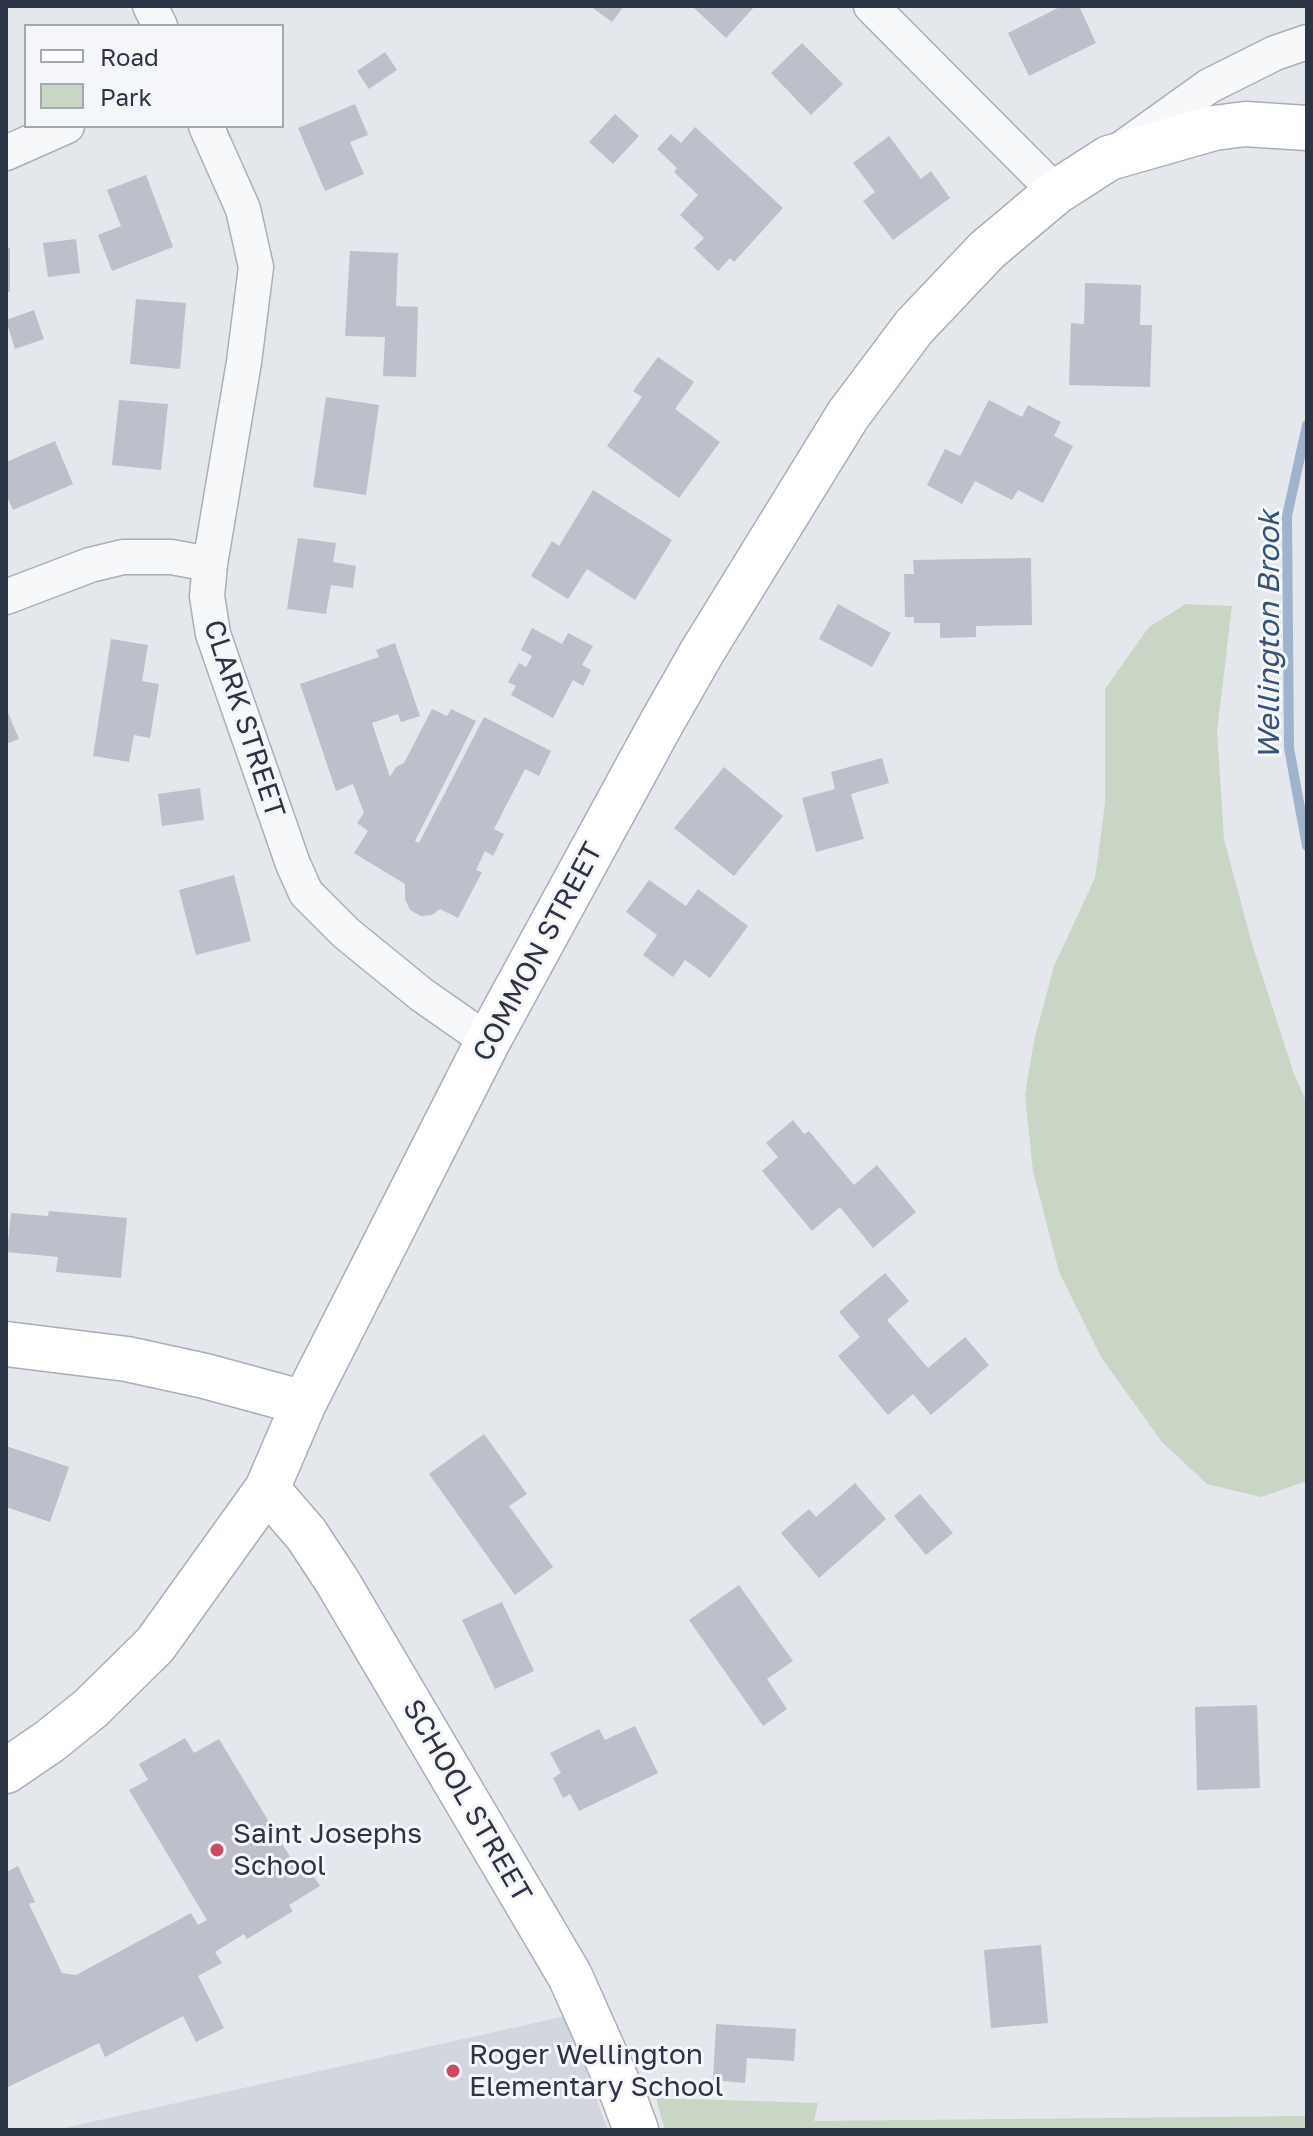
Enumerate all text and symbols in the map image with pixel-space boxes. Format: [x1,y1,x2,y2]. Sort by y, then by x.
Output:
legend [24,24,284,128]
text: Road [100,42,159,71]
text: Park [100,82,152,111]
water label: Wellington Brook [1251,510,1287,760]
street label: CLARK STREET [196,616,292,822]
street label: COMMON STREET [466,837,610,1067]
street label: SCHOOL STREET [395,1694,539,1908]
place label: Saint Josephs School [233,1817,422,1883]
marker: Saint Josephs School [208,1841,226,1859]
place label: Roger Wellington Elementary School [469,2038,723,2104]
marker: Roger Wellington Elementary School [444,2062,462,2080]

